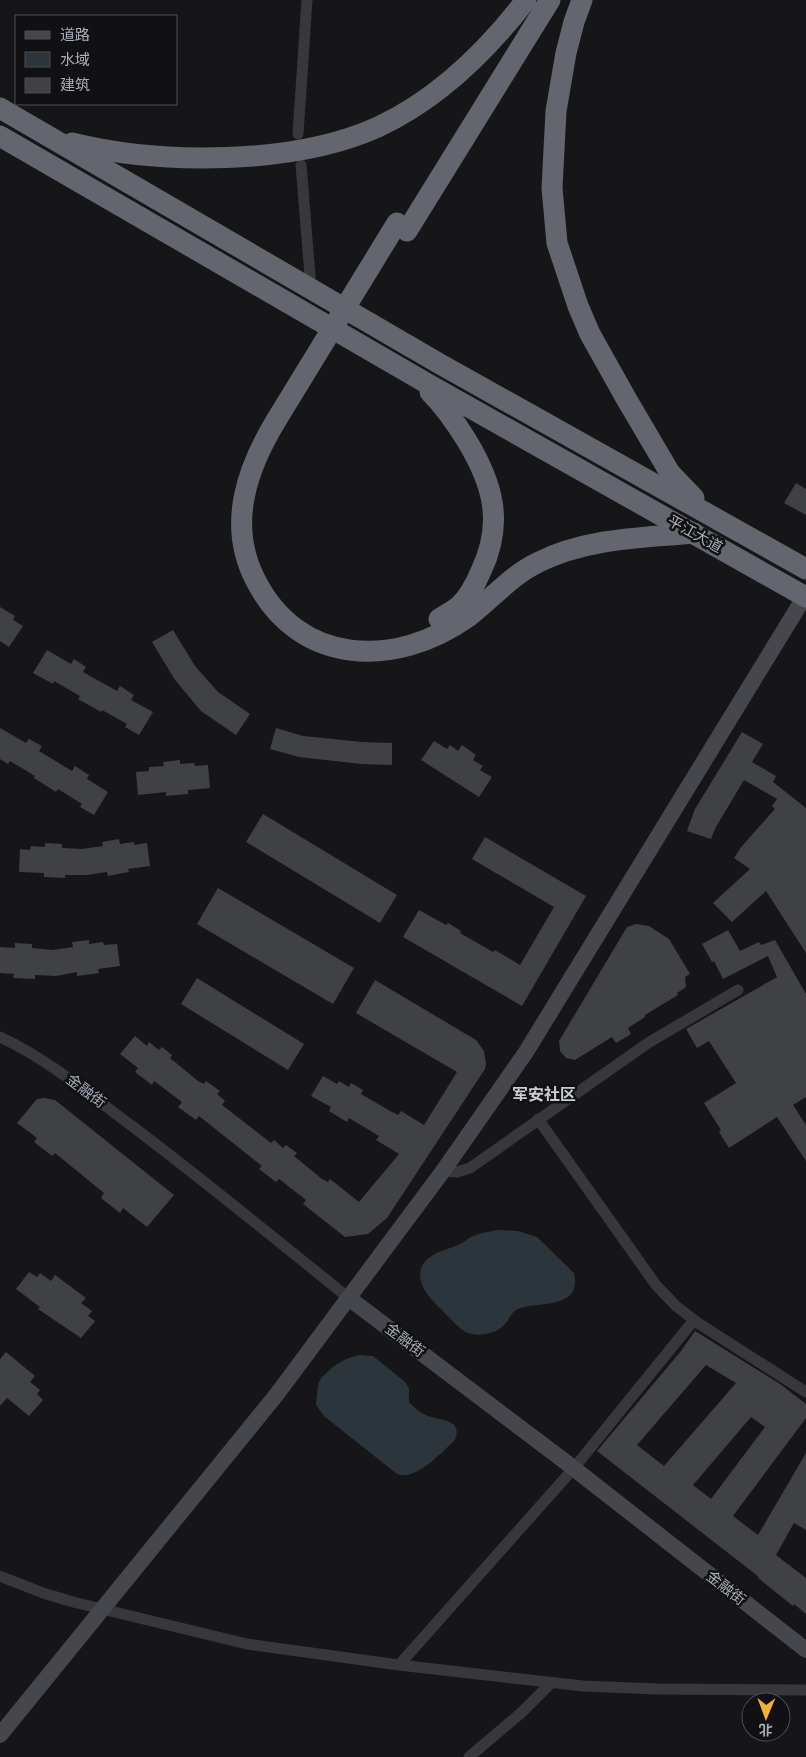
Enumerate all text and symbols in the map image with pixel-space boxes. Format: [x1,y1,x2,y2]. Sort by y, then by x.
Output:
legend [15,15,178,105]
text: 道路 [60,26,90,45]
text: 水域 [60,51,90,70]
text: 建筑 [60,76,90,95]
street label: 平江大道 [664,512,726,557]
street label: 金融街 [62,1070,109,1113]
district label: 军安社区 [512,1085,576,1105]
street label: 金融街 [381,1319,428,1362]
street label: 金融街 [702,1567,749,1610]
north arrow [741,1692,791,1742]
text: 北 [759,1721,773,1738]

